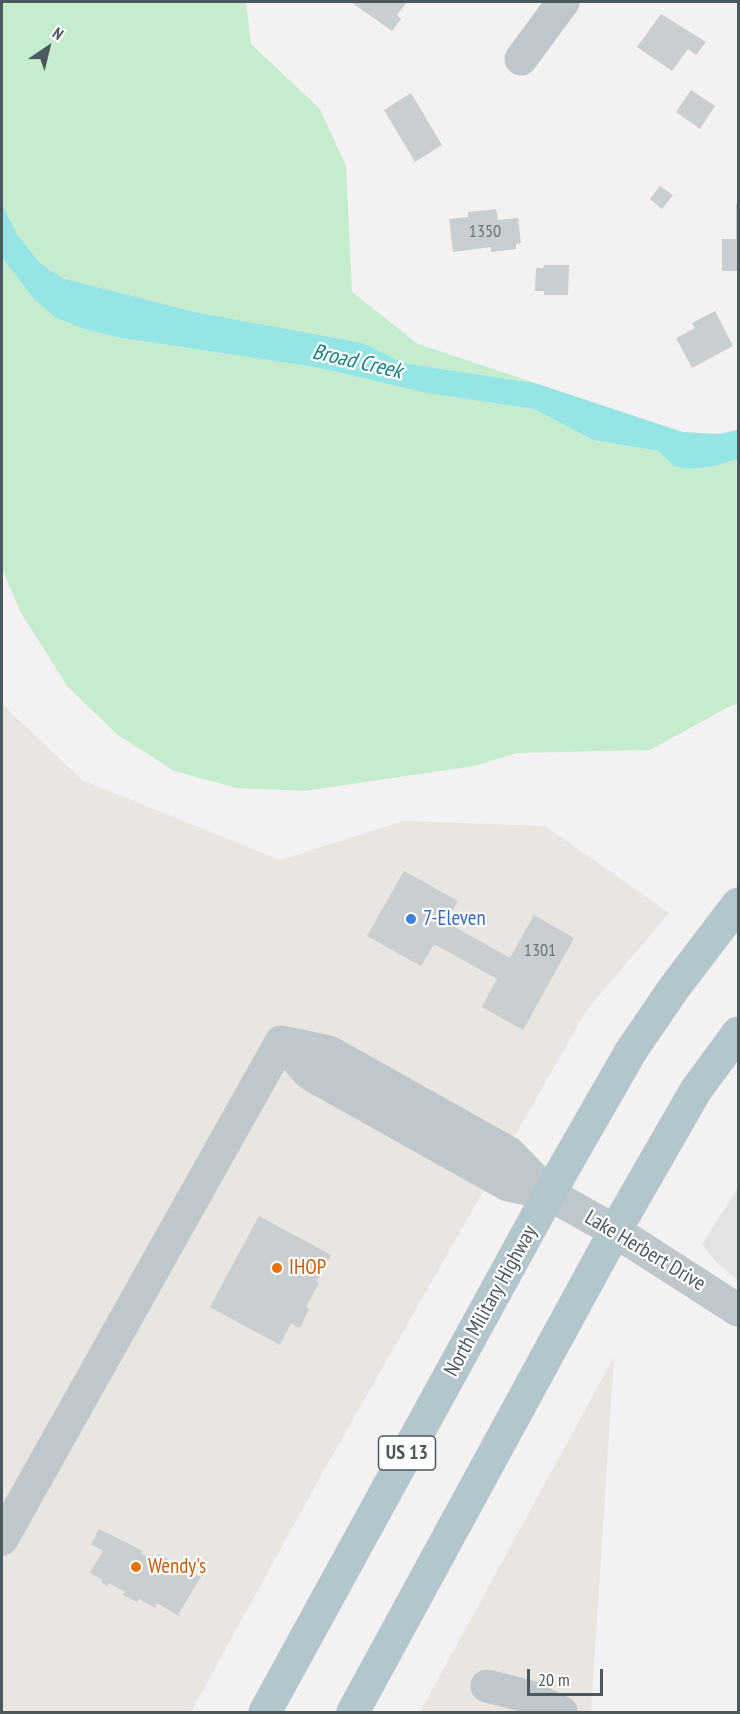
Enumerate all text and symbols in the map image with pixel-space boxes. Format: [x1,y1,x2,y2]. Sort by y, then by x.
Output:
north arrow [18,18,78,78]
text: N [49,23,68,44]
house number: 1350 [469,221,501,243]
water label: Broad Creek [310,339,404,385]
place label: 7-Eleven [423,906,486,932]
marker: 7-Eleven [404,912,418,926]
house number: 1301 [524,940,556,962]
street label: Lake Herbert Drive [580,1205,710,1297]
street label: North Military Highway [439,1221,543,1381]
place label: IHOP [289,1255,326,1281]
marker: IHOP [270,1261,284,1275]
road number: US 13 [378,1436,436,1470]
place label: Wendy's [148,1554,206,1580]
marker: Wendy's [129,1560,143,1574]
scale bar [530,1657,606,1695]
text: 20 m [538,1668,570,1691]

